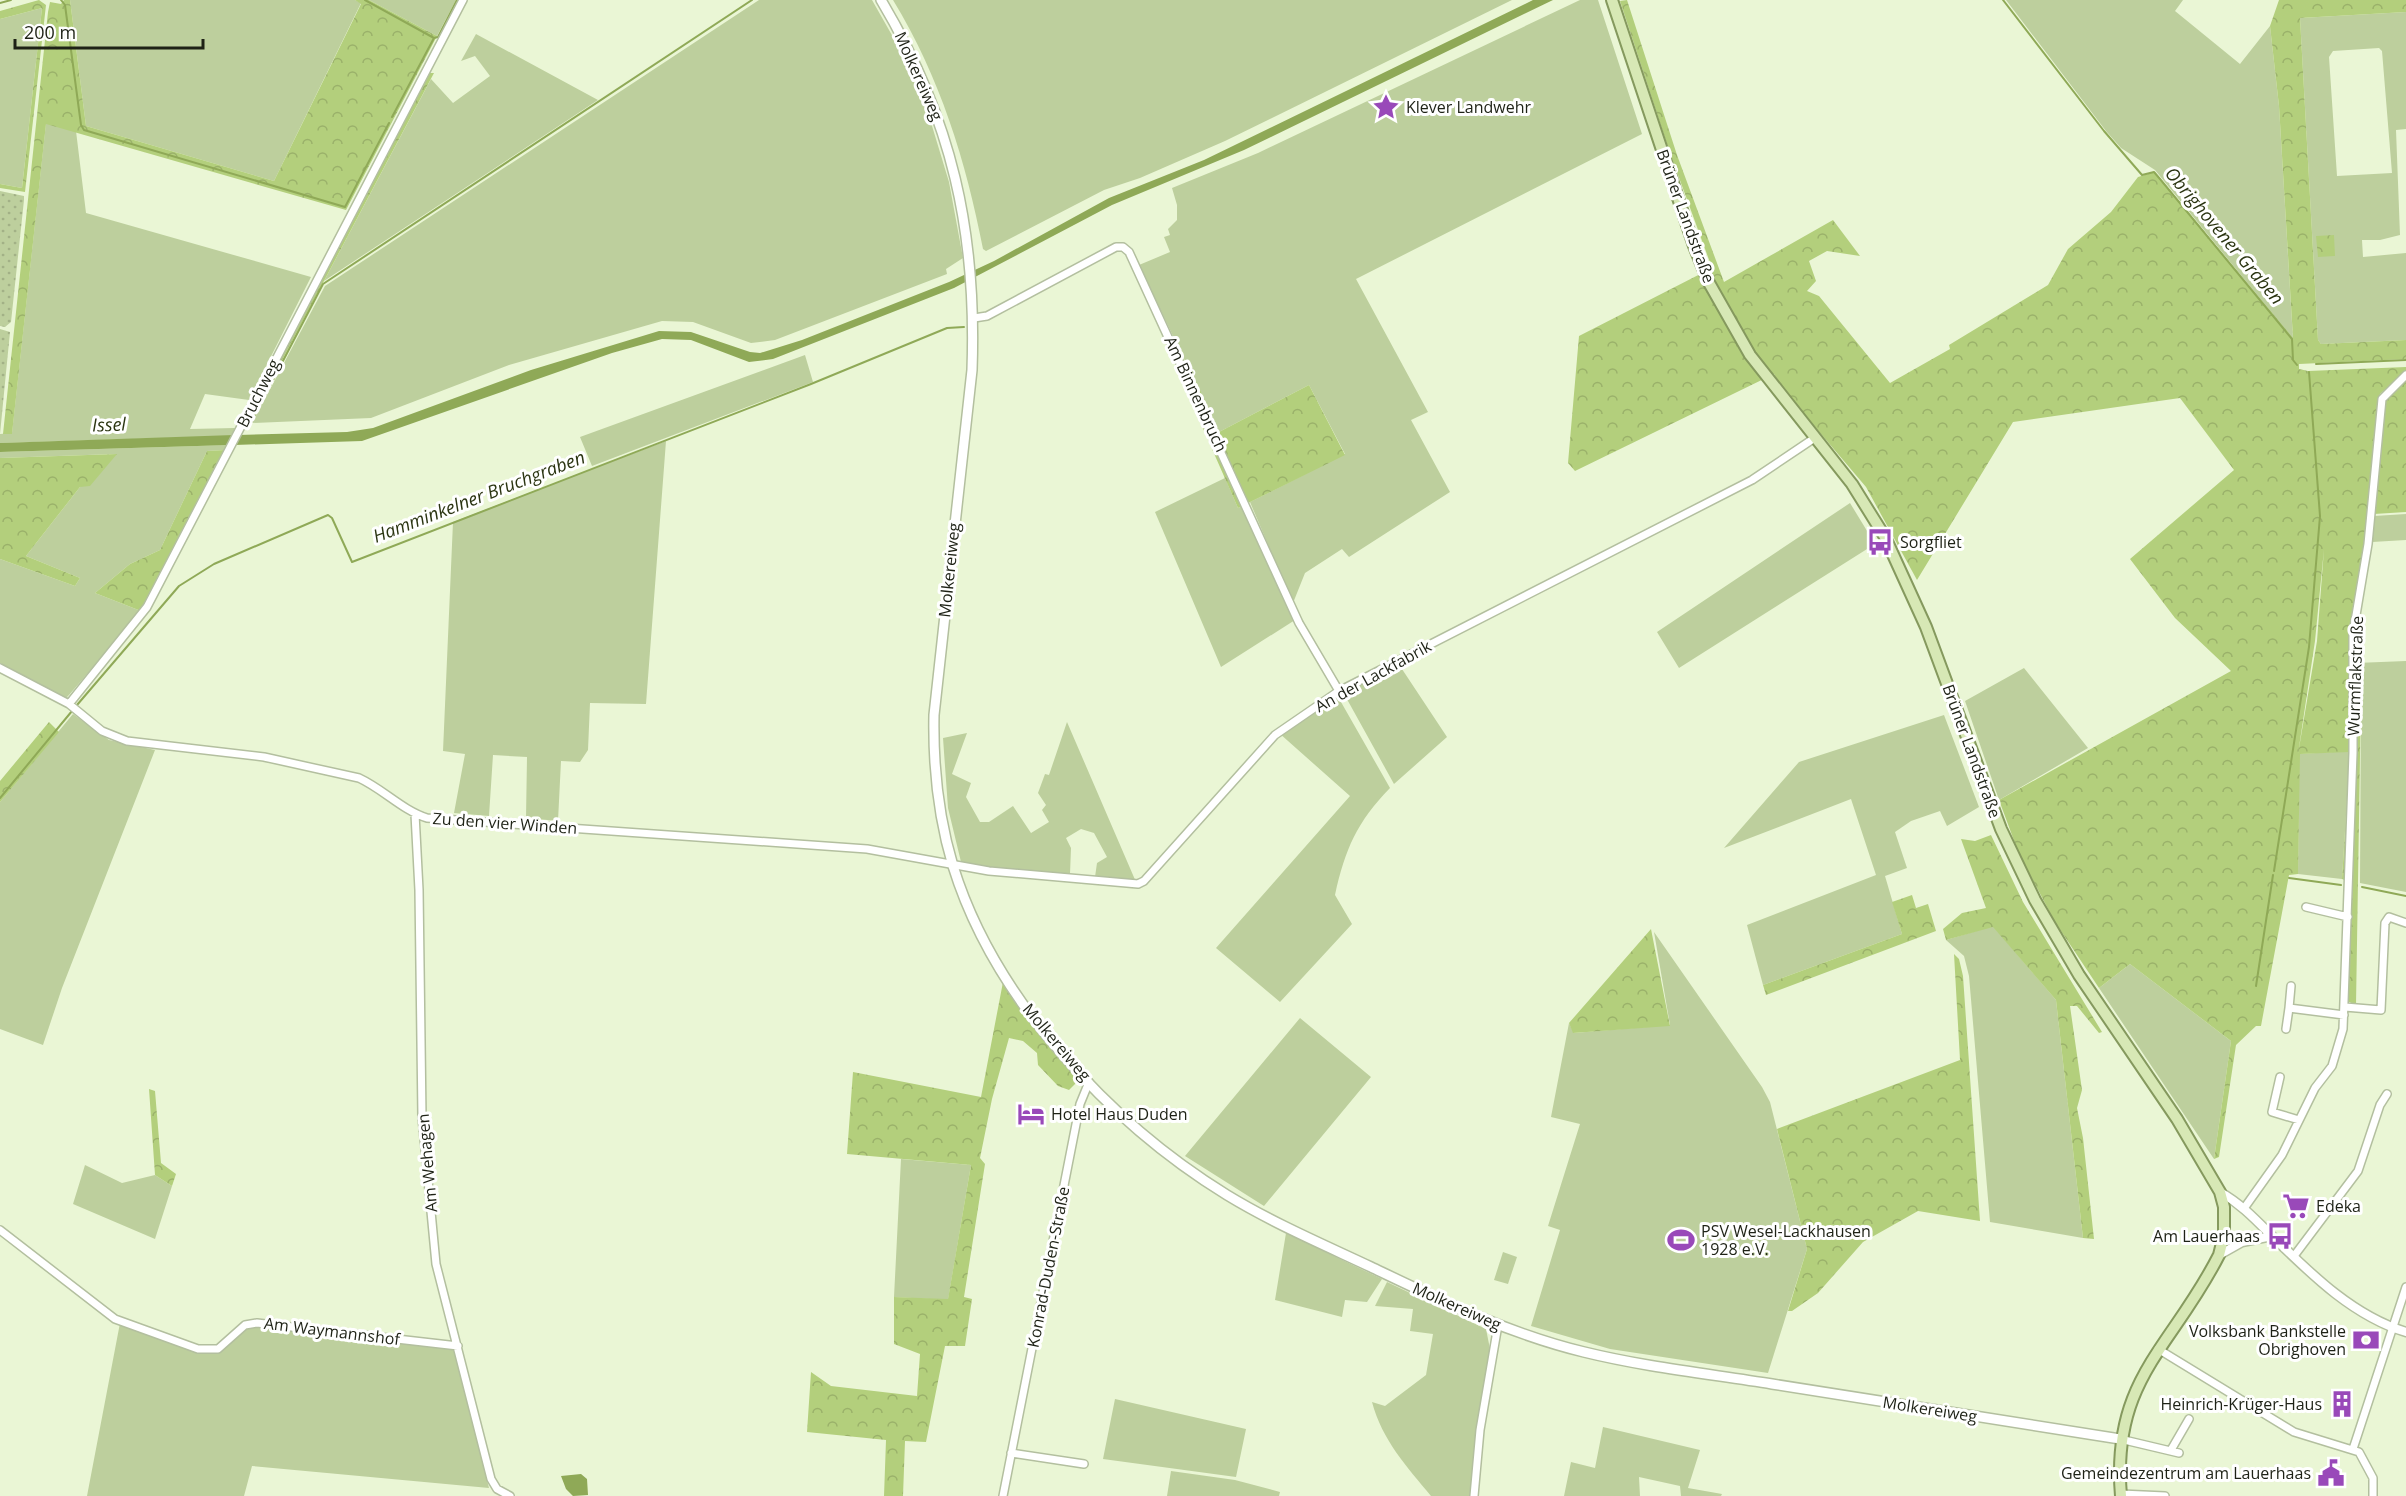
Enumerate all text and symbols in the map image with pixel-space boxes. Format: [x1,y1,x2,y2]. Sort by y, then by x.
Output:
scale bar [15,12,202,50]
text: 200 m [24,20,76,44]
street label: Molkereiweg [890,28,949,124]
place icon: Klever Landwehr [1371,92,1401,122]
place label: Klever Landwehr [1406,96,1532,118]
street label: Brüner Landstraße [1652,146,1720,286]
water label: Obrighovener Graben [2160,162,2289,309]
street label: Am Binnenbruch [1160,332,1232,456]
street label: Bruchweg [231,355,285,431]
water label: Issel [92,411,127,437]
water label: Hamminkelner Bruchgraben [369,444,588,548]
street label: Molkereiweg [933,521,965,618]
bus stop icon: Sorgfliet [1865,527,1895,557]
place label: Sorgfliet [1900,531,1962,553]
street label: Wurmflakstraße [2342,615,2368,737]
street label: An der Lackfabrik [1311,635,1436,717]
street label: Brüner Landstraße [1938,681,2006,821]
street label: Zu den vier Winden [432,807,578,839]
street label: Molkereiweg [1018,999,1096,1086]
hotel icon: Hotel Haus Duden [1016,1099,1046,1129]
place label: Hotel Haus Duden [1051,1103,1188,1125]
street label: Am Wehagen [412,1113,442,1213]
street label: Konrad-Duden-Straße [1022,1185,1074,1349]
supermarket icon: Edeka [2281,1191,2311,1221]
place label: Edeka [2316,1195,2361,1217]
place label: PSV Wesel-Lackhausen 1928 e.V. [1701,1220,1871,1260]
bus stop icon: Am Lauerhaas [2265,1221,2295,1251]
sports icon: PSV Wesel-Lackhausen 1928 e.V. [1666,1225,1696,1255]
place label: Am Lauerhaas [2153,1225,2260,1247]
street label: Molkereiweg [1409,1277,1505,1336]
street label: Am Waymannshof [263,1312,403,1350]
place label: Volksbank Bankstelle Obrighoven [2189,1320,2346,1360]
bank icon: Volksbank Bankstelle Obrighoven [2351,1325,2381,1355]
building icon: Heinrich-Krüger-Haus [2327,1389,2357,1419]
street label: Molkereiweg [1881,1391,1979,1427]
place label: Heinrich-Krüger-Haus [2161,1393,2322,1415]
public building icon: Gemeindezentrum am Lauerhaas [2316,1458,2346,1488]
place label: Gemeindezentrum am Lauerhaas [2061,1462,2311,1484]

